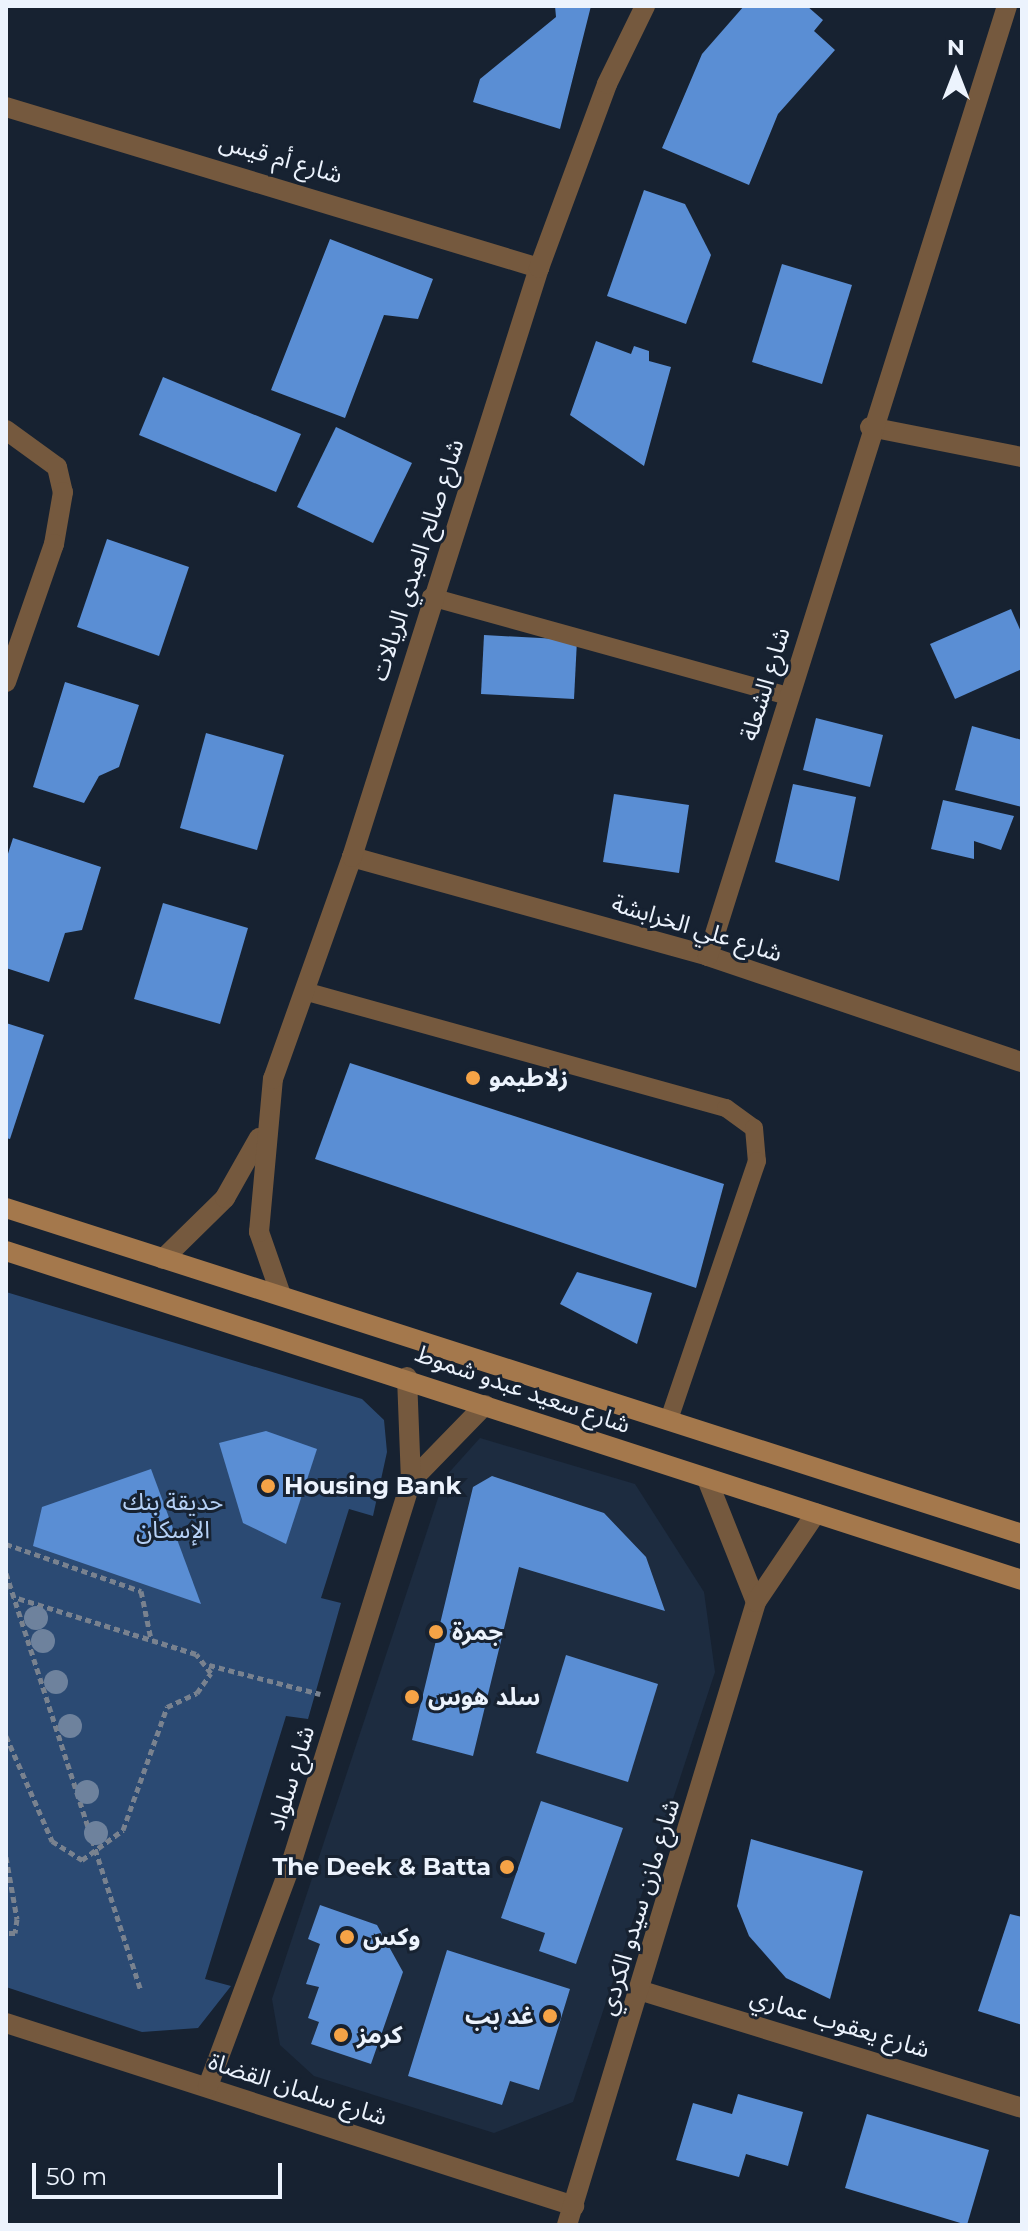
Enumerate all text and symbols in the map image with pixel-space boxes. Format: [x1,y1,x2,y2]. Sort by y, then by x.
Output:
north arrow [916,32,996,112]
text: N [947,34,965,61]
street label: شارع أم قيس [216,127,346,189]
street label: شارع صالح العبدي الريالات [364,435,470,685]
street label: شارع الشعلة [734,624,796,744]
street label: شارع علي الخرابشة [608,888,786,968]
place label: زلاطيمو [489,1064,568,1092]
marker: زلاطيمو [464,1069,482,1087]
street label: شارع سعيد عبدو شموط [412,1339,634,1439]
place label: Housing Bank [284,1472,461,1500]
marker: Housing Bank [259,1477,277,1495]
park label: حديقة بنك الإسكان [123,1488,223,1544]
place label: جمرة [452,1618,503,1646]
marker: جمرة [427,1623,445,1641]
place label: سلد هوس [428,1683,540,1711]
marker: سلد هوس [403,1688,421,1706]
street label: شارع سلواد [262,1722,320,1834]
street label: شارع مازن سيدو الكردي [592,1796,686,2018]
place label: The Deek & Batta [273,1853,491,1881]
marker: The Deek & Batta [498,1858,516,1876]
place label: وكس [363,1923,420,1951]
marker: وكس [338,1928,356,1946]
street label: شارع يعقوب عماري [747,1982,933,2064]
place label: غد بب [465,2002,534,2030]
marker: غد بب [541,2007,559,2025]
place label: كرمز [357,2021,403,2049]
marker: كرمز [332,2026,350,2044]
street label: شارع سلمان القضاة [205,2047,391,2131]
scale bar [36,2147,286,2197]
text: 50 m [46,2162,107,2191]

